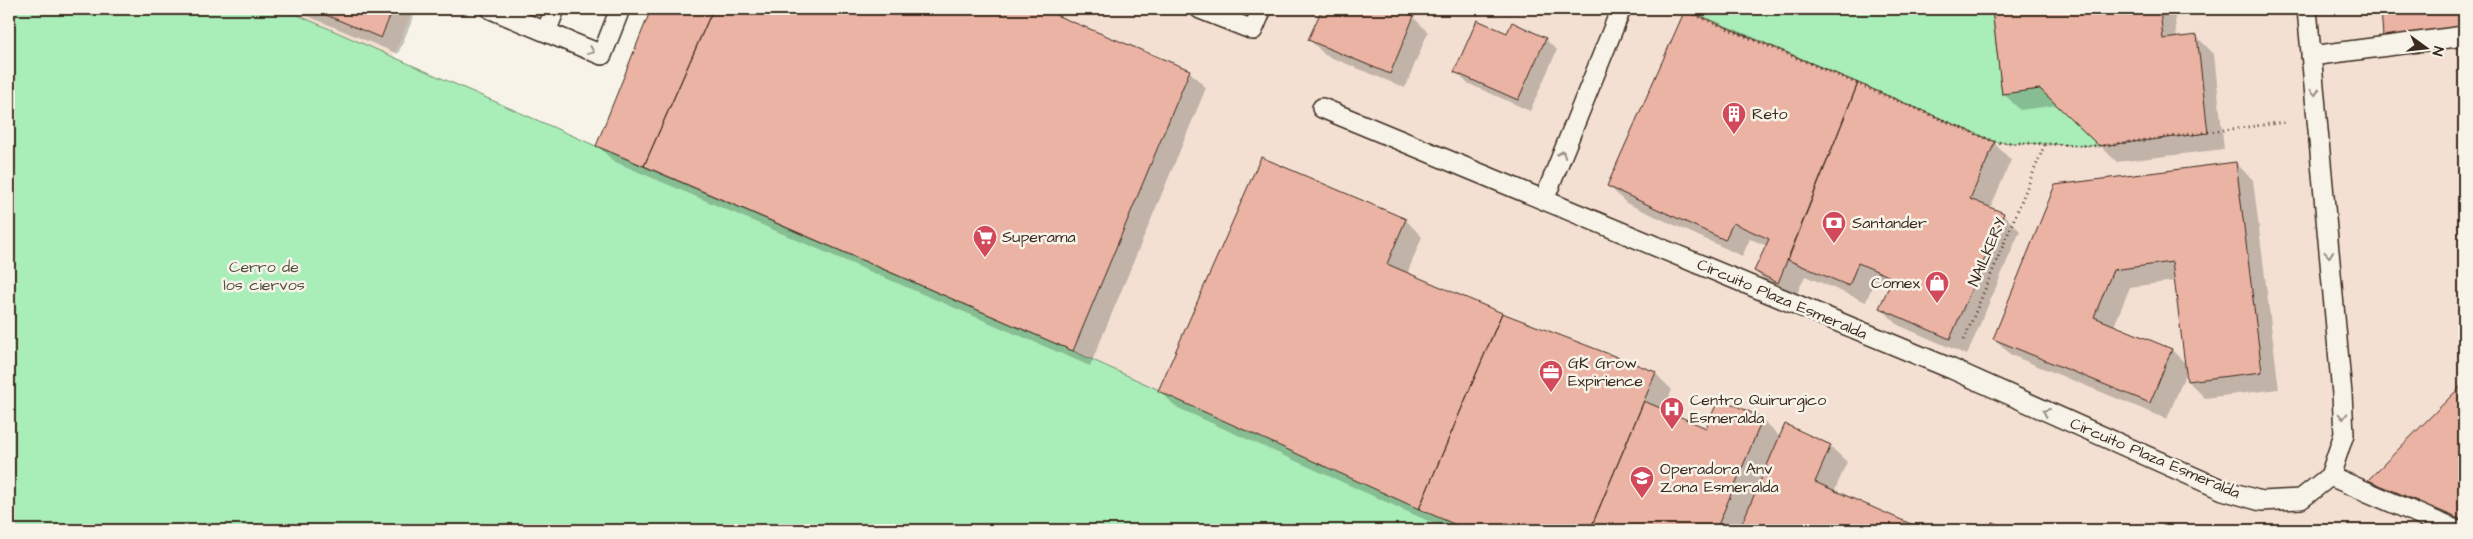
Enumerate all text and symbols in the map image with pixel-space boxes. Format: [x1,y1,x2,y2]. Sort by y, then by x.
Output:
north arrow [2400,22,2450,72]
one-way arrow [586,44,595,55]
text: N [2427,44,2448,58]
one-way arrow [2309,88,2320,96]
building icon: Reto [1721,101,1747,135]
place label: Reto [1752,103,1788,125]
one-way arrow [1557,151,1567,159]
bank icon: Santander [1821,210,1847,244]
place label: Santander [1852,212,1927,234]
street label: NAILKERY [1963,214,2012,290]
supermarket icon: Superama [972,224,998,258]
place label: Superama [1002,226,1076,248]
one-way arrow [2324,250,2335,258]
street label: Circuito Plaza Esmeralda [1694,253,1870,345]
park label: Cerro de los ciervos [223,256,305,296]
shop icon: Comex [1924,270,1950,304]
place label: Comex [1871,272,1920,294]
place label: GK Grow Expirience [1568,352,1643,392]
office icon: GK Grow Expirience [1538,359,1564,393]
place label: Centro Quirurgico Esmeralda [1690,389,1826,429]
hospital icon: Centro Quirurgico Esmeralda [1659,396,1685,430]
one-way arrow [2042,407,2051,418]
street label: Circuito Plaza Esmeralda [2067,412,2243,504]
one-way arrow [2338,412,2348,420]
place label: Operadora Anv Zona Esmeralda [1660,458,1779,498]
school or university icon: Operadora Anv Zona Esmeralda [1629,465,1655,499]

